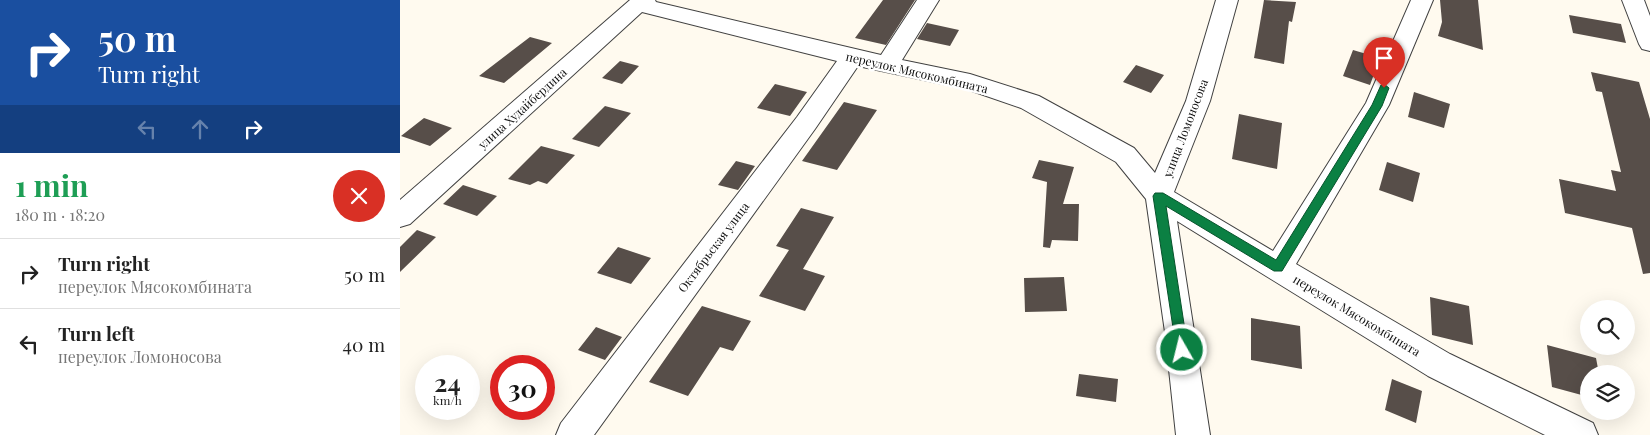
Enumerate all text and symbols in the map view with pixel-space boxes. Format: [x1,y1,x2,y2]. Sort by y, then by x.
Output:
text: 50 m [98,14,176,61]
icon: right [15,20,80,85]
pin [1363,37,1405,88]
icon: arrive [1370,44,1398,72]
street label: переулок Мясокомбината [844,48,990,96]
text: Turn right [98,59,200,89]
street label: улица Худайбердина [474,64,570,153]
street label: улица Ломоносова [1159,77,1211,180]
icon: left [133,115,161,143]
icon: ahead [186,115,214,143]
icon: right [239,115,267,143]
text: 1 min [15,165,89,205]
button: close [333,170,385,222]
street label: Октябрьская улица [674,199,752,295]
text: 180 m · 18:20 [15,204,105,225]
text: Turn right [58,250,150,276]
icon: right [15,260,43,288]
text: 50 m [344,261,385,287]
street label: переулок Мясокомбината [1291,271,1423,359]
text: переулок Мясокомбината [58,276,252,297]
map controls [1580,300,1635,420]
button: search [1580,300,1635,355]
text: Turn left [58,320,135,346]
position arrow [1155,323,1207,375]
icon: left [15,330,43,358]
text: 40 m [343,331,385,357]
text: переулок Ломоносова [58,346,222,367]
speed limit sign: 30 [490,355,555,420]
text: 24 [434,365,461,398]
button: layers [1580,365,1635,420]
text: km/h [433,392,462,408]

